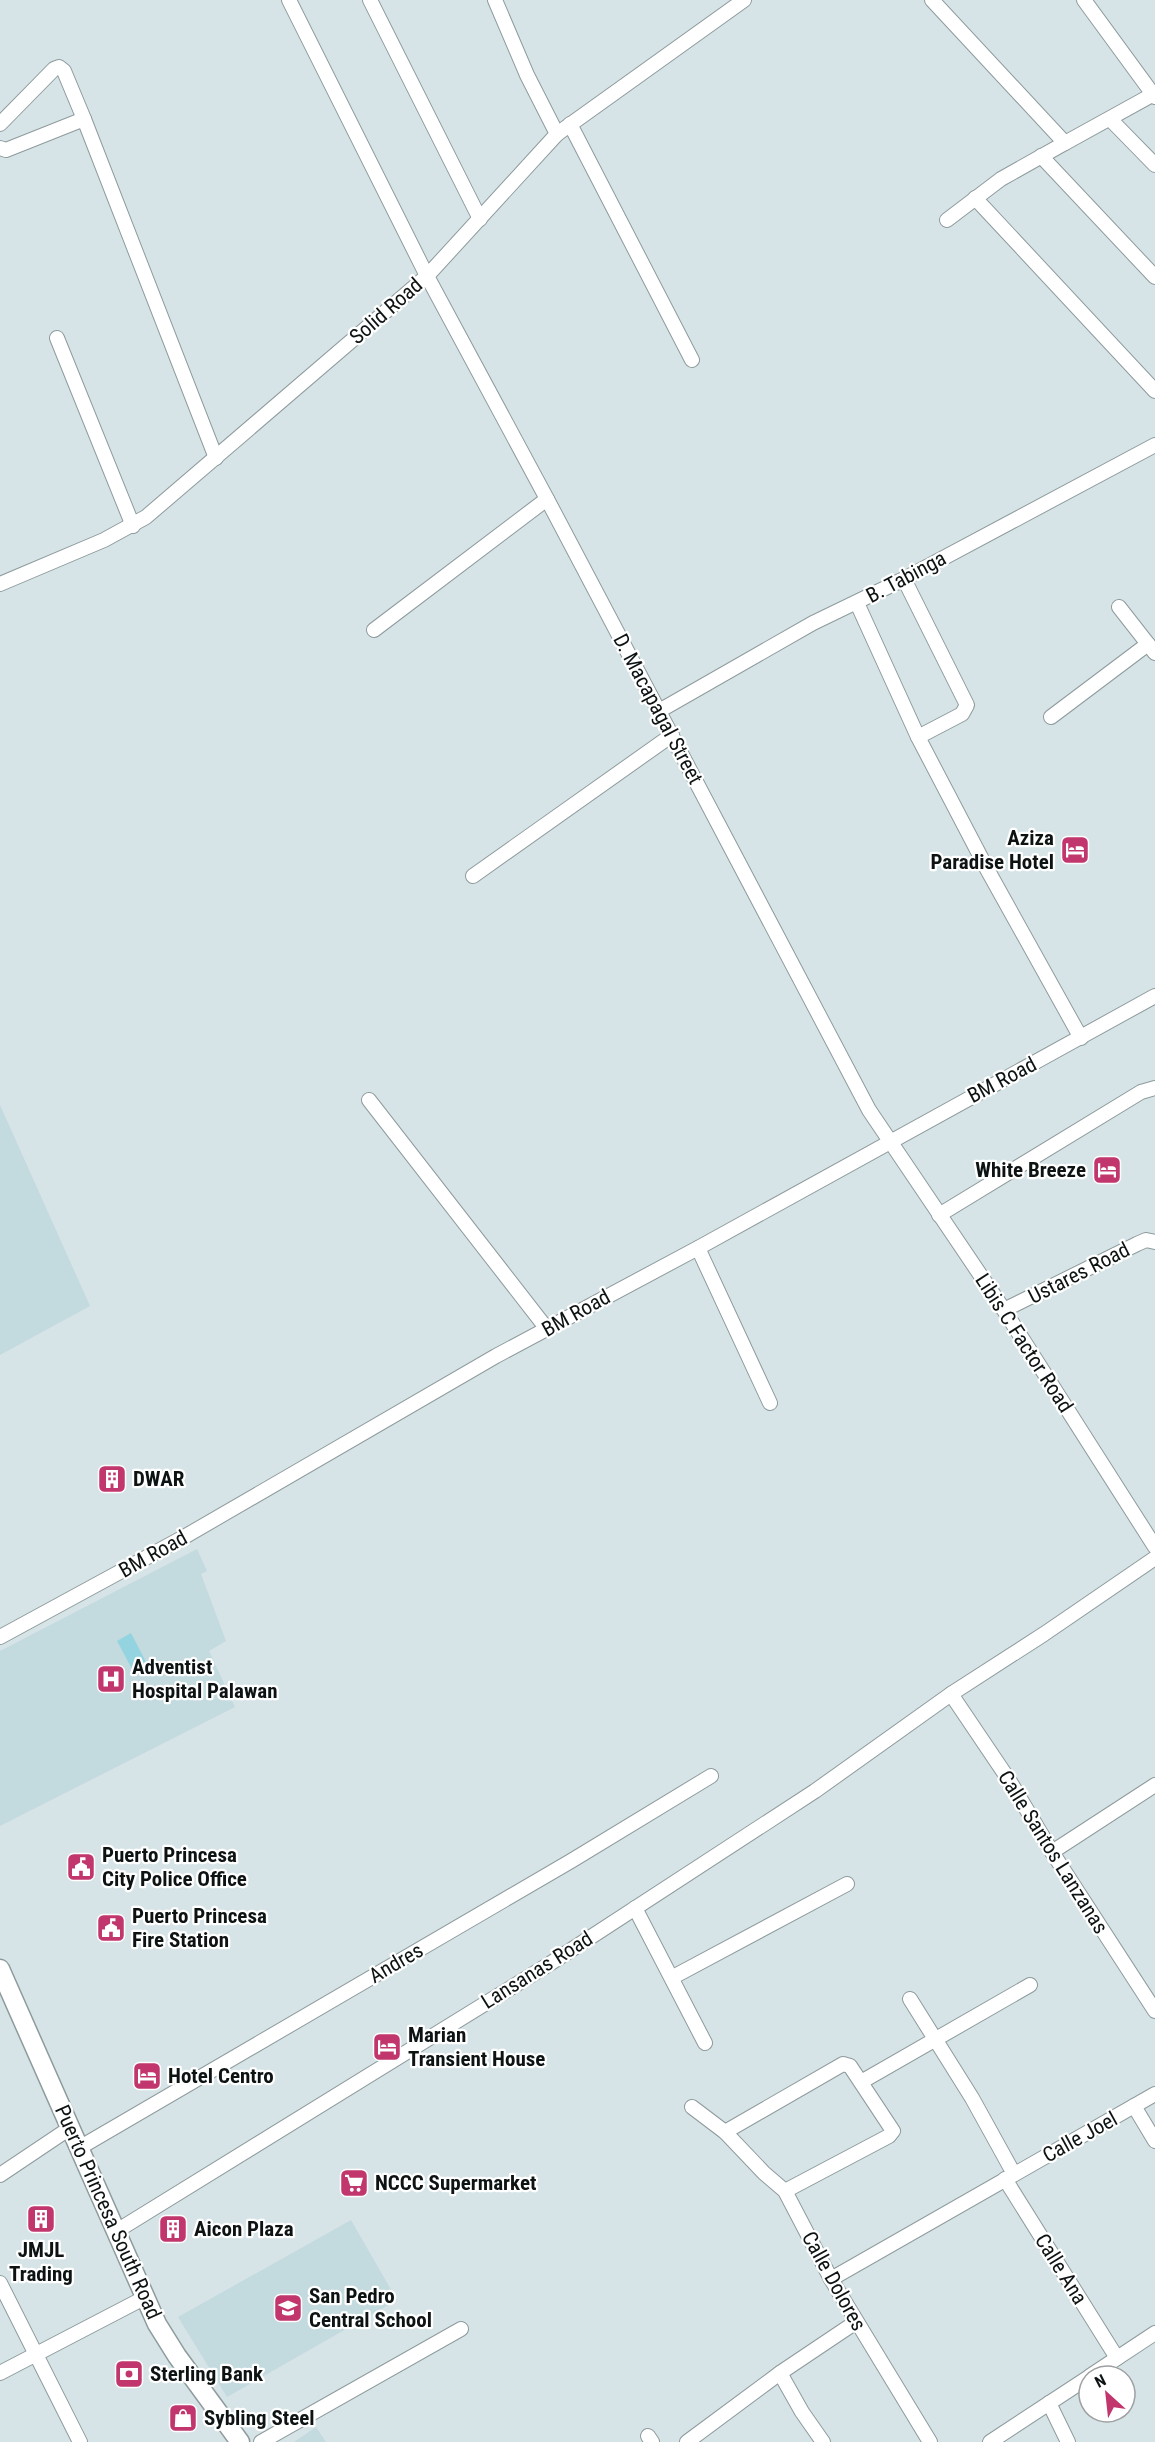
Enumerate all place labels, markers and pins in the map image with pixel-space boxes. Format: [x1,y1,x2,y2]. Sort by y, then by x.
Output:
place label: Aziza Paradise Hotel [931,826,1054,874]
hotel icon: Aziza Paradise Hotel [1059,834,1091,866]
hotel icon: White Breeze [1091,1154,1123,1186]
place label: White Breeze [975,1158,1086,1182]
building icon: DWAR [96,1463,128,1495]
place label: DWAR [133,1467,185,1491]
place label: Adventist Hospital Palawan [132,1655,277,1703]
hospital icon: Adventist Hospital Palawan [95,1663,127,1695]
place label: Puerto Princesa City Police Office [102,1843,247,1891]
public building icon: Puerto Princesa City Police Office [65,1851,97,1883]
place label: Puerto Princesa Fire Station [132,1904,267,1952]
public building icon: Puerto Princesa Fire Station [95,1912,127,1944]
place label: Marian Transient House [408,2023,545,2071]
hotel icon: Marian Transient House [371,2031,403,2063]
hotel icon: Hotel Centro [131,2060,163,2092]
place label: Hotel Centro [168,2064,274,2088]
supermarket icon: NCCC Supermarket [338,2167,370,2199]
place label: NCCC Supermarket [375,2171,536,2195]
building icon: JMJL Trading [25,2203,57,2235]
building icon: Aicon Plaza [157,2213,189,2245]
place label: Aicon Plaza [194,2217,294,2241]
place label: JMJL Trading [9,2238,73,2286]
place label: San Pedro Central School [309,2284,432,2332]
school or university icon: San Pedro Central School [272,2292,304,2324]
bank icon: Sterling Bank [113,2358,145,2390]
place label: Sterling Bank [150,2362,264,2386]
shop icon: Sybling Steel [167,2402,199,2434]
place label: Sybling Steel [204,2406,315,2430]

